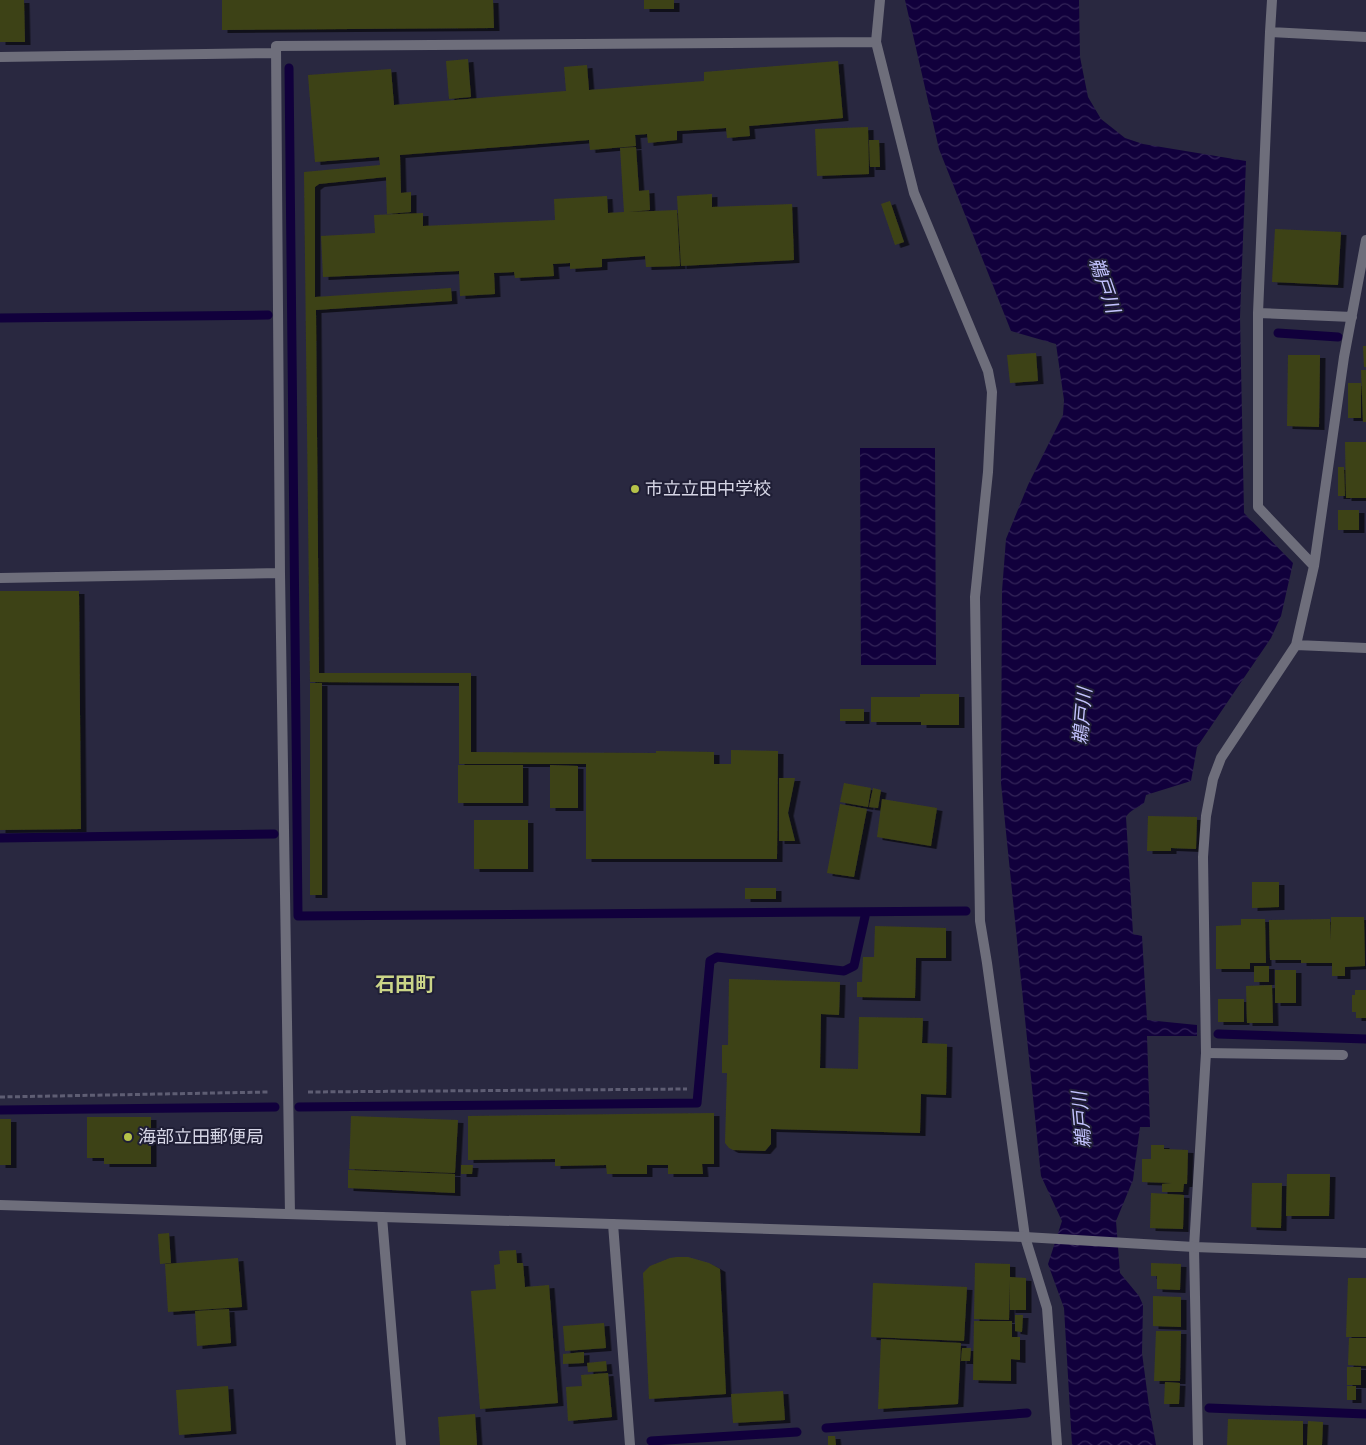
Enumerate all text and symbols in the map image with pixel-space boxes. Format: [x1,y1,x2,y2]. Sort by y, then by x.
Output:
water label: 鵜戸川 [1084,254,1125,318]
place label: 市立立田中学校 [645,478,771,500]
marker: 市立立田中学校 [629,483,641,495]
water label: 鵜戸川 [1069,685,1097,745]
district label: 石田町 [375,972,435,996]
water label: 鵜戸川 [1067,1089,1095,1149]
place label: 海部立田郵便局 [138,1126,264,1148]
marker: 海部立田郵便局 [122,1131,134,1143]

